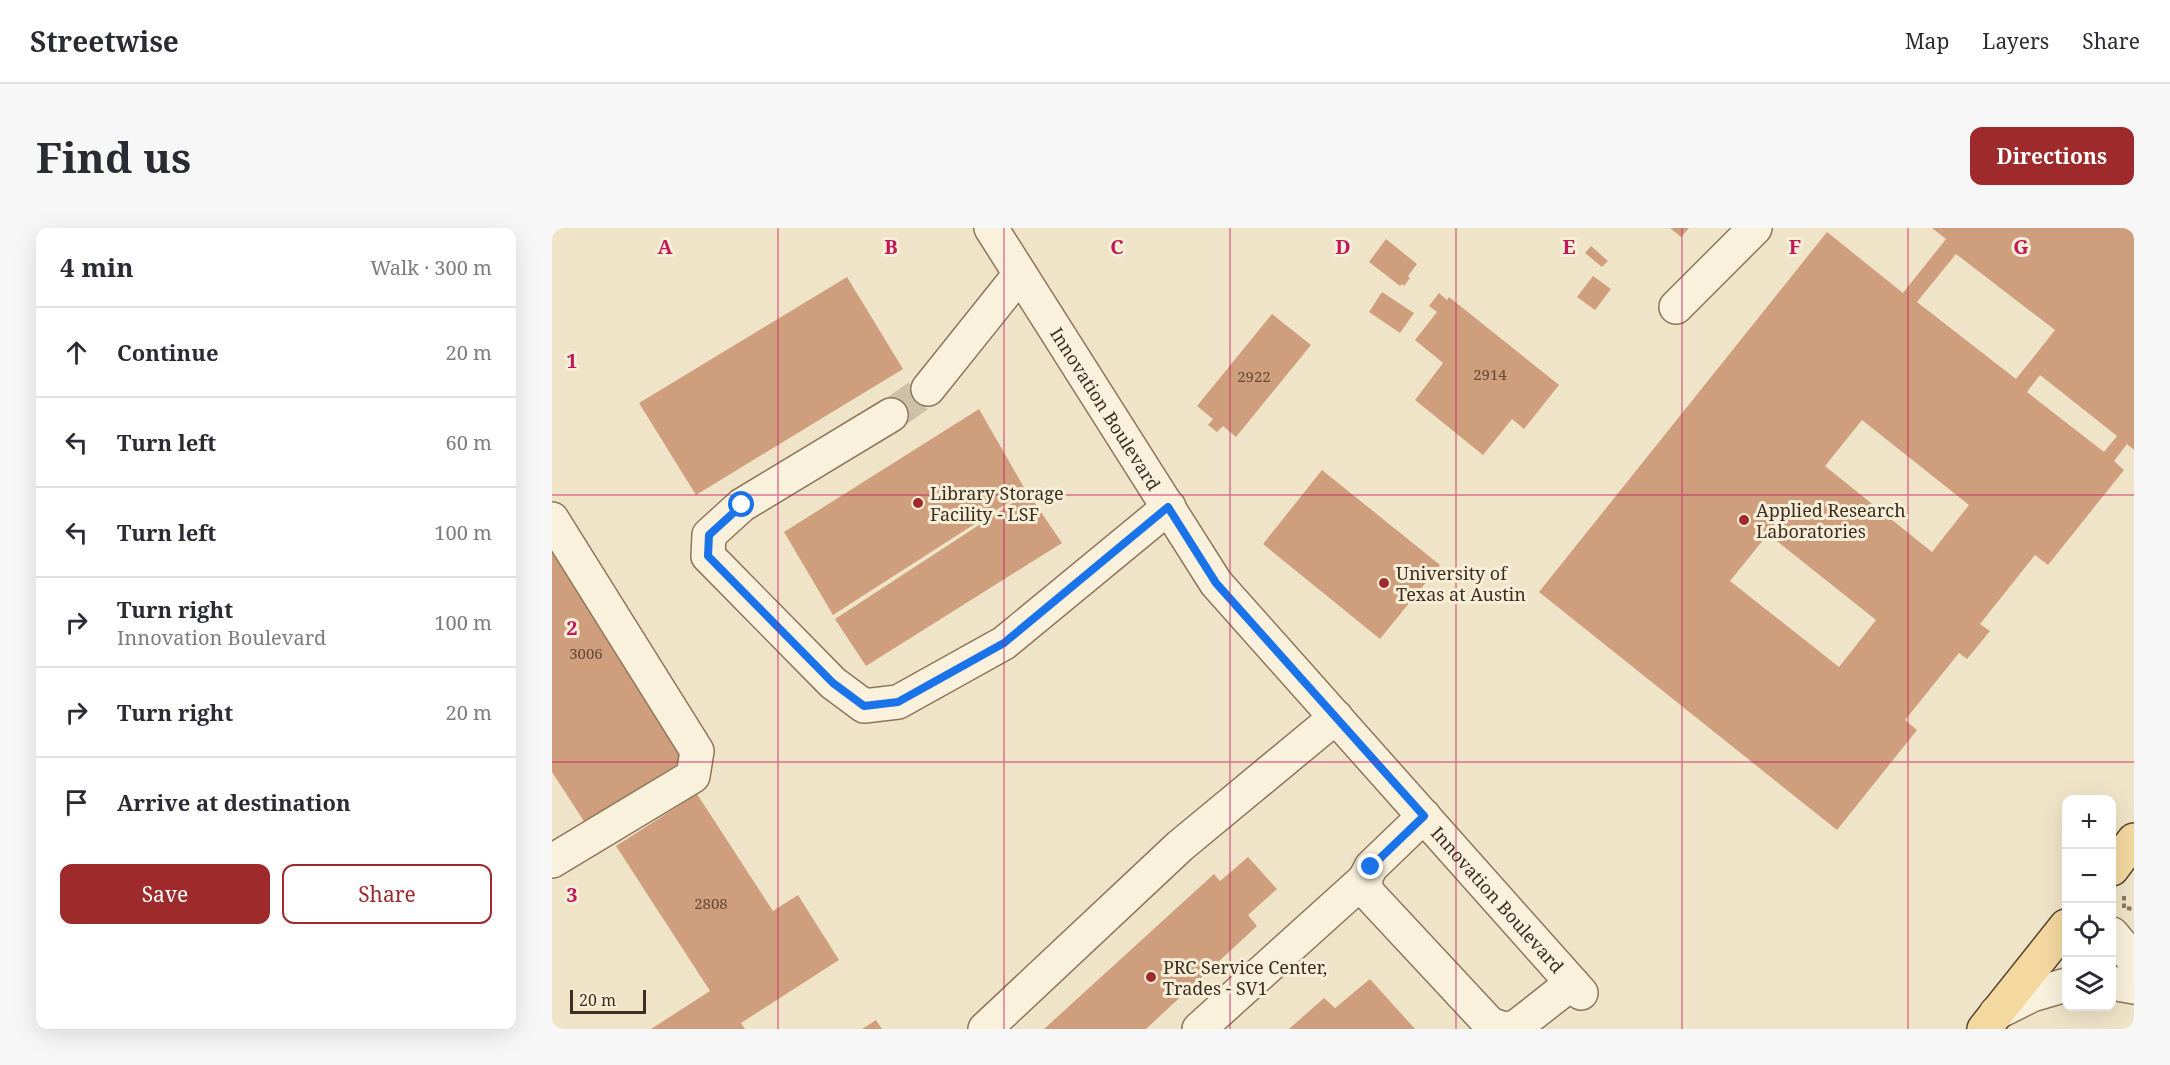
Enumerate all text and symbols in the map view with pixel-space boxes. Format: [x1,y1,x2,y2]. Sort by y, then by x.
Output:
text: Streetwise [30,22,179,60]
text: Map [1905,27,1949,55]
text: Layers [1982,27,2049,55]
text: Share [2082,27,2140,55]
button: Directions [1970,127,2134,185]
text: Find us [36,128,191,185]
text: A [657,233,673,260]
text: B [884,233,898,260]
text: C [1110,233,1124,260]
text: D [1335,233,1351,260]
text: E [1562,233,1576,260]
text: F [1789,233,1801,260]
text: G [2013,233,2029,260]
text: 4 min [60,249,134,285]
text: Walk · 300 m [370,254,492,281]
street label: Innovation Boulevard [1045,323,1166,495]
icon: ahead [60,336,93,369]
text: Continue [117,337,219,367]
text: 20 m [446,339,492,366]
text: 1 [566,347,578,374]
house number: 2914 [1473,364,1507,384]
house number: 2922 [1237,366,1271,386]
icon: left [60,426,93,459]
text: Turn left [117,427,216,457]
text: 60 m [446,429,492,456]
place label: Library Storage Facility - LSF [930,481,1064,526]
route start [728,491,754,517]
marker: Library Storage Facility - LSF [911,496,925,510]
place label: Applied Research Laboratories [1756,498,1906,543]
marker: Applied Research Laboratories [1737,513,1751,527]
icon: left [60,516,93,549]
text: Turn left [117,517,216,547]
text: 100 m [434,519,492,546]
place label: University of Texas at Austin [1396,561,1526,606]
marker: University of Texas at Austin [1377,576,1391,590]
text: Turn right [117,594,233,624]
icon: right [60,606,93,639]
text: 100 m [434,609,492,636]
text: 2 [566,614,578,641]
text: Innovation Boulevard [117,624,326,651]
house number: 3006 [569,643,603,663]
icon: right [60,696,93,729]
text: Turn right [117,697,233,727]
text: 20 m [446,699,492,726]
icon: arrive [60,786,93,819]
text: Arrive at destination [117,787,351,817]
map controls [2062,795,2116,1011]
button: + [2062,795,2116,849]
street label: Innovation Boulevard [1426,821,1569,978]
button: − [2062,849,2116,903]
route end [1357,853,1383,879]
button: Save [60,864,270,924]
button: Share [282,864,492,924]
text: 3 [566,881,578,908]
house number: 2808 [694,893,728,913]
button: locate [2062,903,2116,957]
place label: PRC Service Center, Trades - SV1 [1163,955,1327,1000]
button: layers [2062,957,2116,1011]
marker: PRC Service Center, Trades - SV1 [1144,970,1158,984]
scale bar [570,987,646,1014]
text: 20 m [579,989,616,1011]

